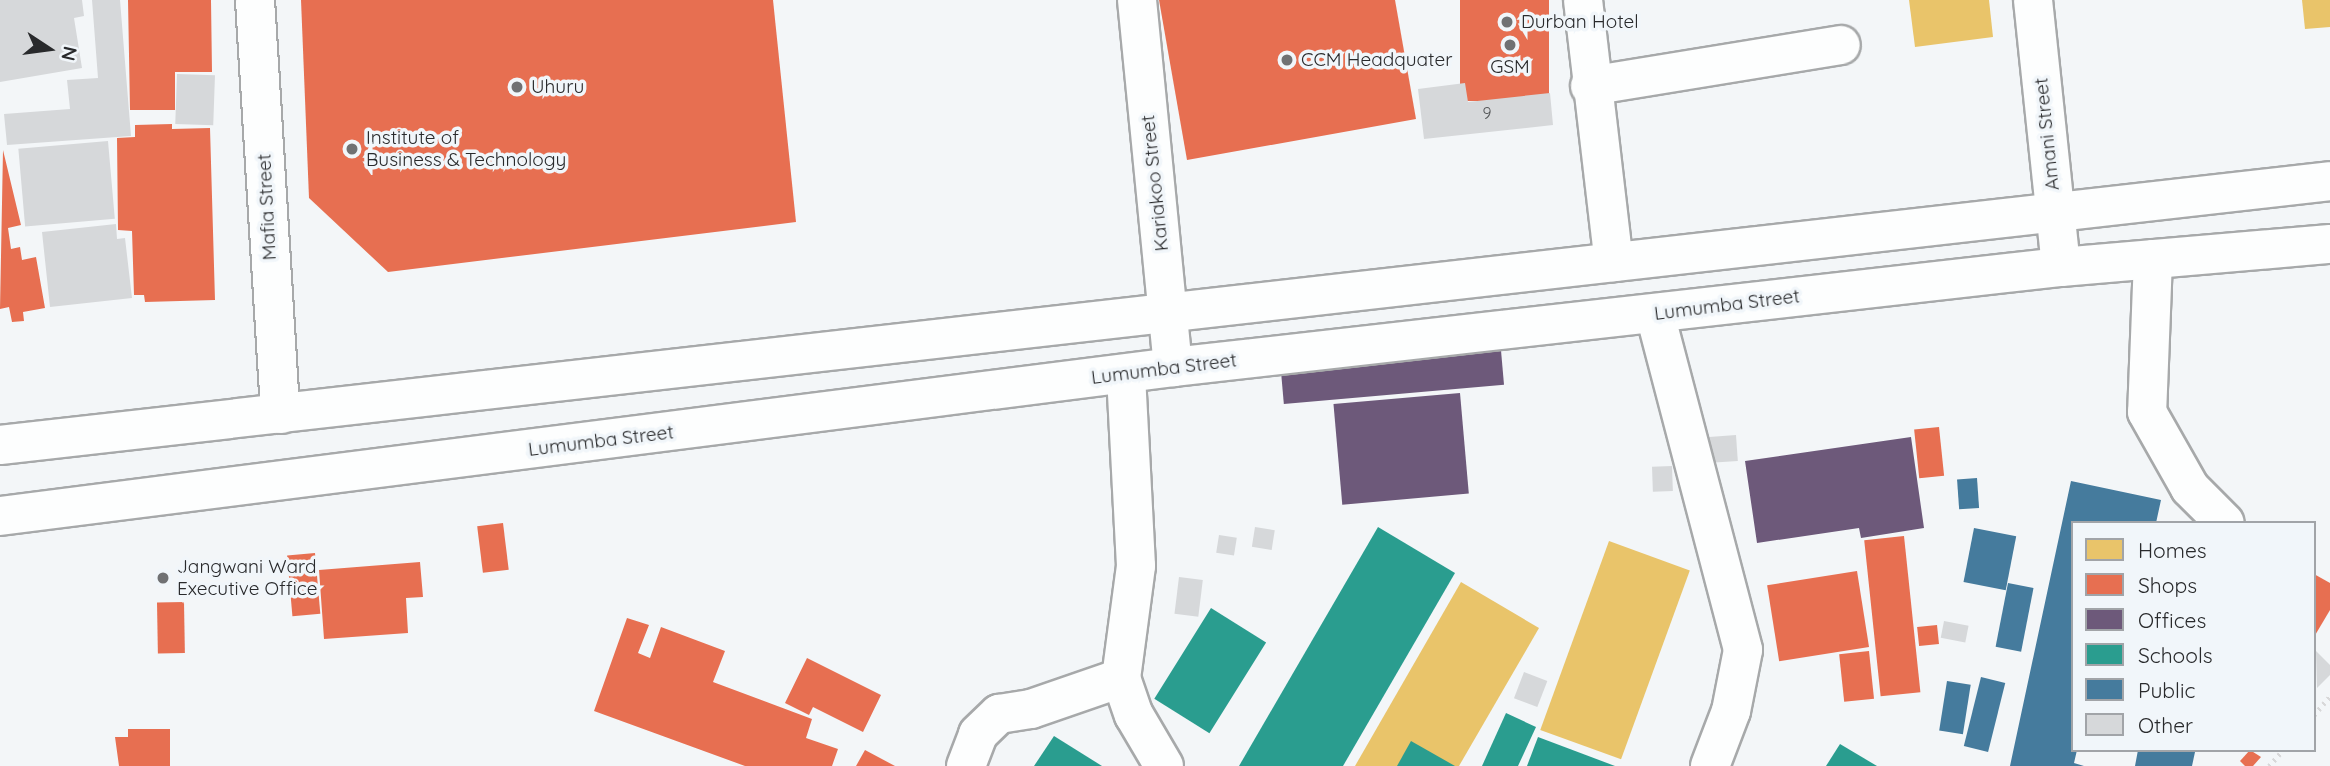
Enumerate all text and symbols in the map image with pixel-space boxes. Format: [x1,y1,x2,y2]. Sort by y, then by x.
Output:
place label: Durban Hotel [1521,11,1639,33]
north arrow [14,14,84,84]
marker: Durban Hotel [1499,14,1515,30]
marker: GSM [1502,37,1518,53]
text: N [56,44,83,63]
place label: CCM Headquater [1301,49,1452,71]
marker: CCM Headquater [1279,52,1295,68]
place label: GSM [1490,56,1530,78]
place label: Uhuru [531,76,584,98]
street label: Amani Street [2030,76,2064,192]
marker: Uhuru [509,79,525,95]
house number: 9 [1483,103,1491,123]
street label: Kariakoo Street [1136,114,1174,252]
place label: Institute of Business & Technology [366,127,566,171]
marker: Institute of Business & Technology [344,141,360,157]
street label: Mafia Street [253,153,281,261]
street label: Lumumba Street [1653,285,1801,325]
street label: Lumumba Street [1090,349,1238,389]
street label: Lumumba Street [527,421,675,461]
legend [2071,521,2316,752]
text: Homes [2138,537,2207,563]
place label: Jangwani Ward Executive Office [177,556,317,600]
marker: Jangwani Ward Executive Office [155,570,171,586]
text: Shops [2138,572,2197,598]
text: Offices [2138,607,2206,633]
text: Schools [2138,642,2213,668]
text: Public [2138,677,2195,703]
text: Other [2138,712,2193,738]

